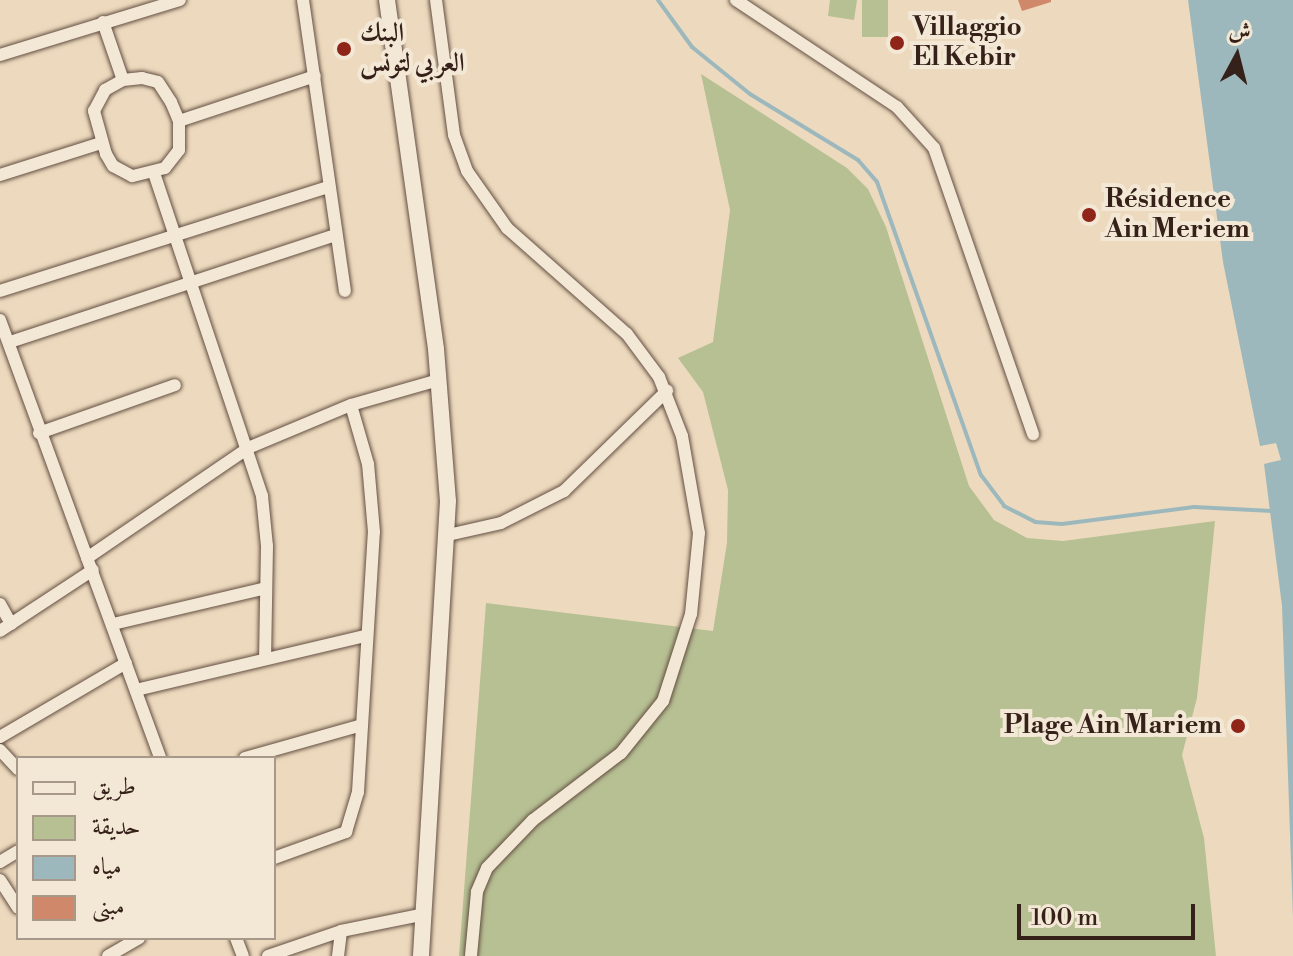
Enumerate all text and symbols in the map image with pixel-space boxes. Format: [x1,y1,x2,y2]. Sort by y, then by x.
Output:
place label: Villaggio El Kebir [913,12,1022,74]
north arrow [1197,16,1277,96]
text: ش [1228,17,1252,46]
place label: البنك العربي لتونس [360,18,465,80]
marker: Villaggio El Kebir [888,34,906,52]
marker: البنك العربي لتونس [335,40,353,58]
place label: Résidence Ain Meriem [1105,184,1250,246]
marker: Résidence Ain Meriem [1080,206,1098,224]
place label: Plage Ain Mariem [1004,710,1222,742]
marker: Plage Ain Mariem [1229,717,1247,735]
legend [16,756,276,940]
text: طريق [92,772,136,802]
text: حديقة [92,812,141,842]
text: مياه [92,852,122,882]
scale bar [1021,888,1199,938]
text: مبنى [92,892,125,922]
text: 100 m [1031,903,1098,933]

